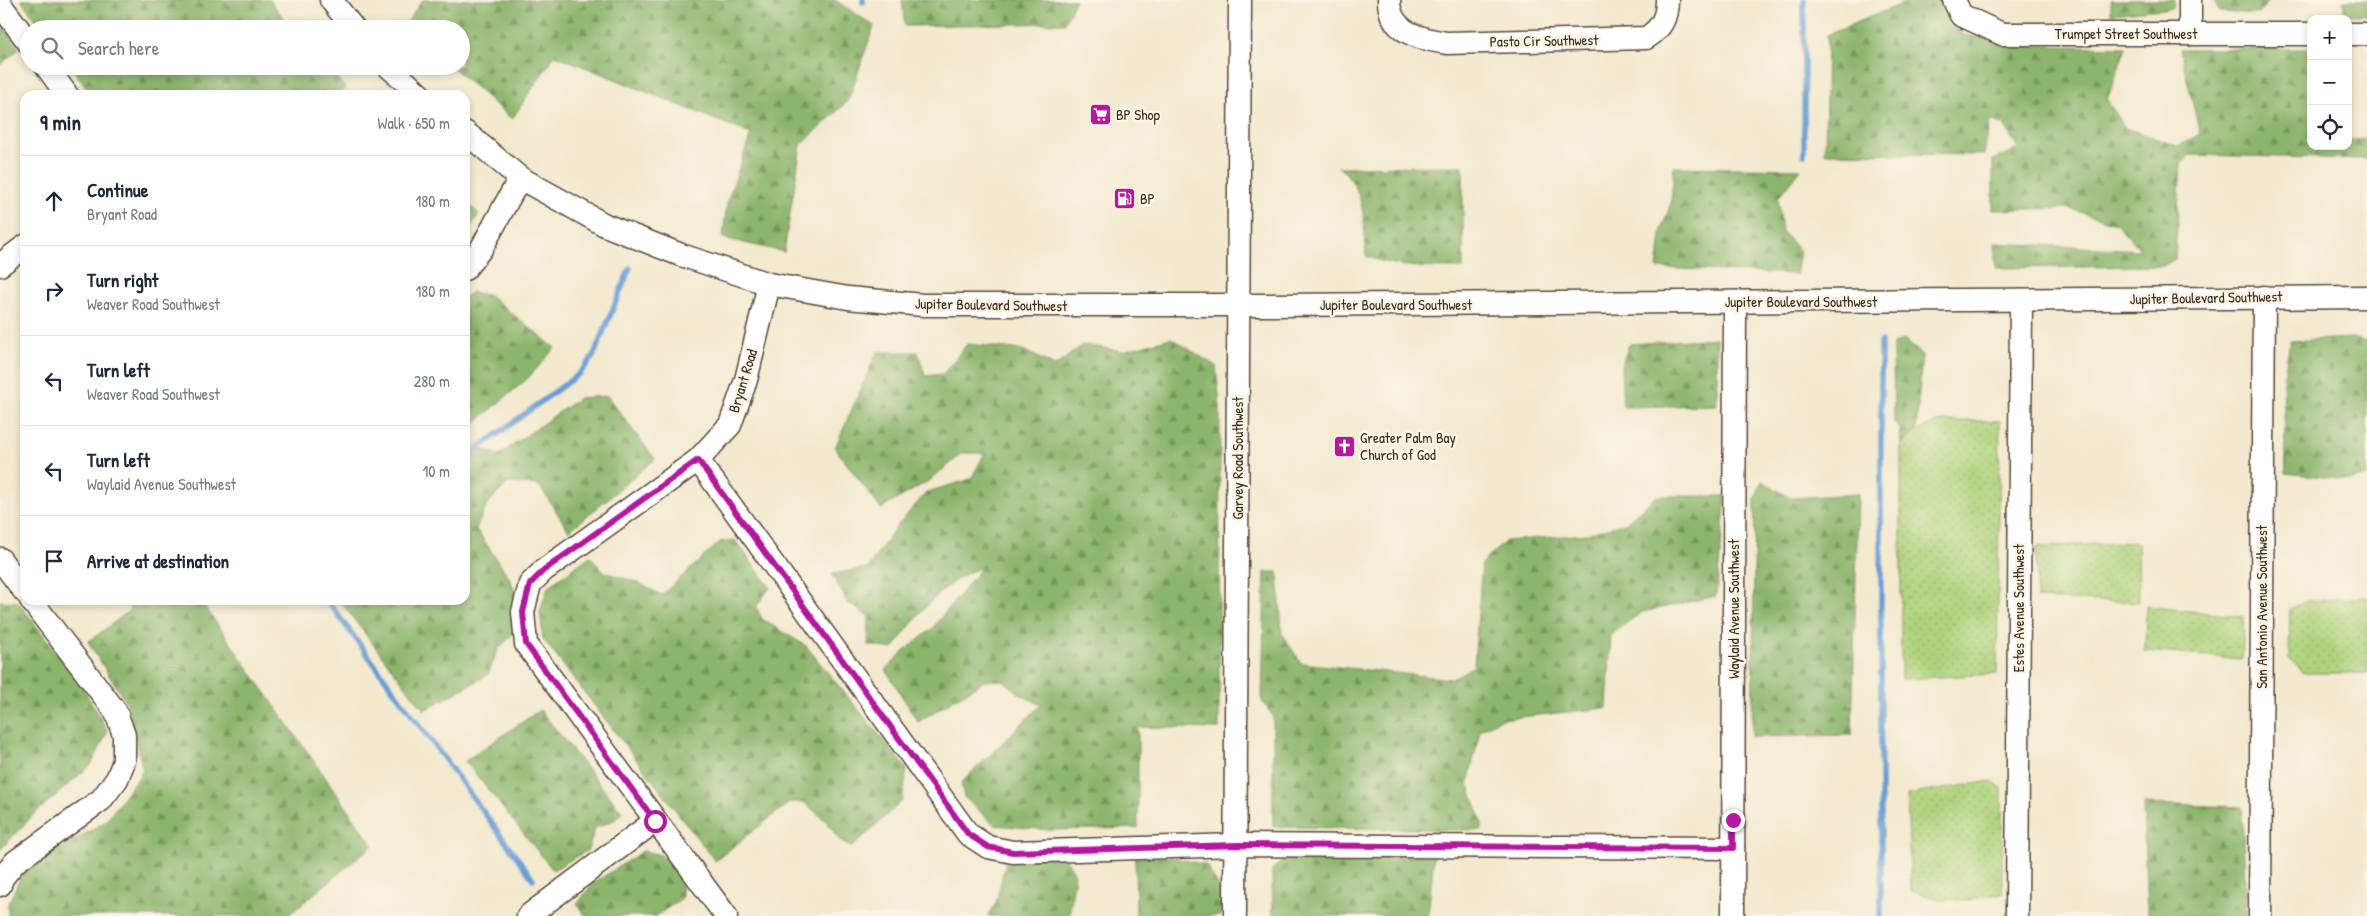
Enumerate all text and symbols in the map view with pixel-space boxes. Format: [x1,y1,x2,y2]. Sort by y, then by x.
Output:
map controls [2307,15,2352,150]
button: + [2307,15,2352,60]
search box [20,20,470,75]
street label: Trumpet Street Southwest [2055,23,2198,44]
street label: Pasto Cir Southwest [1490,29,1599,52]
icon: search [38,34,66,62]
text: Search here [78,35,159,61]
button: − [2307,60,2352,105]
supermarket icon: BP Shop [1088,103,1112,127]
place label: BP Shop [1116,104,1161,125]
button: locate [2307,105,2352,150]
text: 9 min [40,108,81,137]
text: Walk · 650 m [378,112,450,134]
text: Continue [87,177,148,203]
icon: ahead [40,187,68,215]
fuel station icon: BP [1112,187,1136,211]
place label: BP [1140,188,1155,209]
text: 180 m [416,190,450,212]
text: Bryant Road [87,203,157,225]
text: Turn right [87,267,158,293]
icon: right [40,277,68,305]
text: 180 m [416,280,450,302]
street label: Jupiter Boulevard Southwest [2130,286,2283,309]
street label: Jupiter Boulevard Southwest [1725,291,1878,312]
text: Weaver Road Southwest [87,293,220,315]
street label: Jupiter Boulevard Southwest [915,293,1068,316]
street label: Jupiter Boulevard Southwest [1320,294,1473,315]
street label: Bryant Road [723,346,762,415]
text: Turn left [87,357,150,383]
icon: left [40,367,68,395]
text: 280 m [414,370,450,392]
text: Weaver Road Southwest [87,383,220,405]
street label: Garvey Road Southwest [1227,396,1248,519]
place label: Greater Palm Bay Church of God [1360,427,1456,465]
church icon: Greater Palm Bay Church of God [1332,435,1356,459]
text: Turn left [87,447,150,473]
icon: left [40,457,68,485]
text: 10 m [422,460,450,482]
text: Waylaid Avenue Southwest [87,473,236,495]
street label: San Antonio Avenue Southwest [2251,524,2272,689]
street label: Waylaid Avenue Southwest [1723,538,1744,679]
street label: Estes Avenue Southwest [2008,543,2029,672]
icon: arrive [40,547,68,575]
text: Arrive at destination [87,548,229,574]
route end [1722,809,1745,832]
route start [644,810,667,833]

